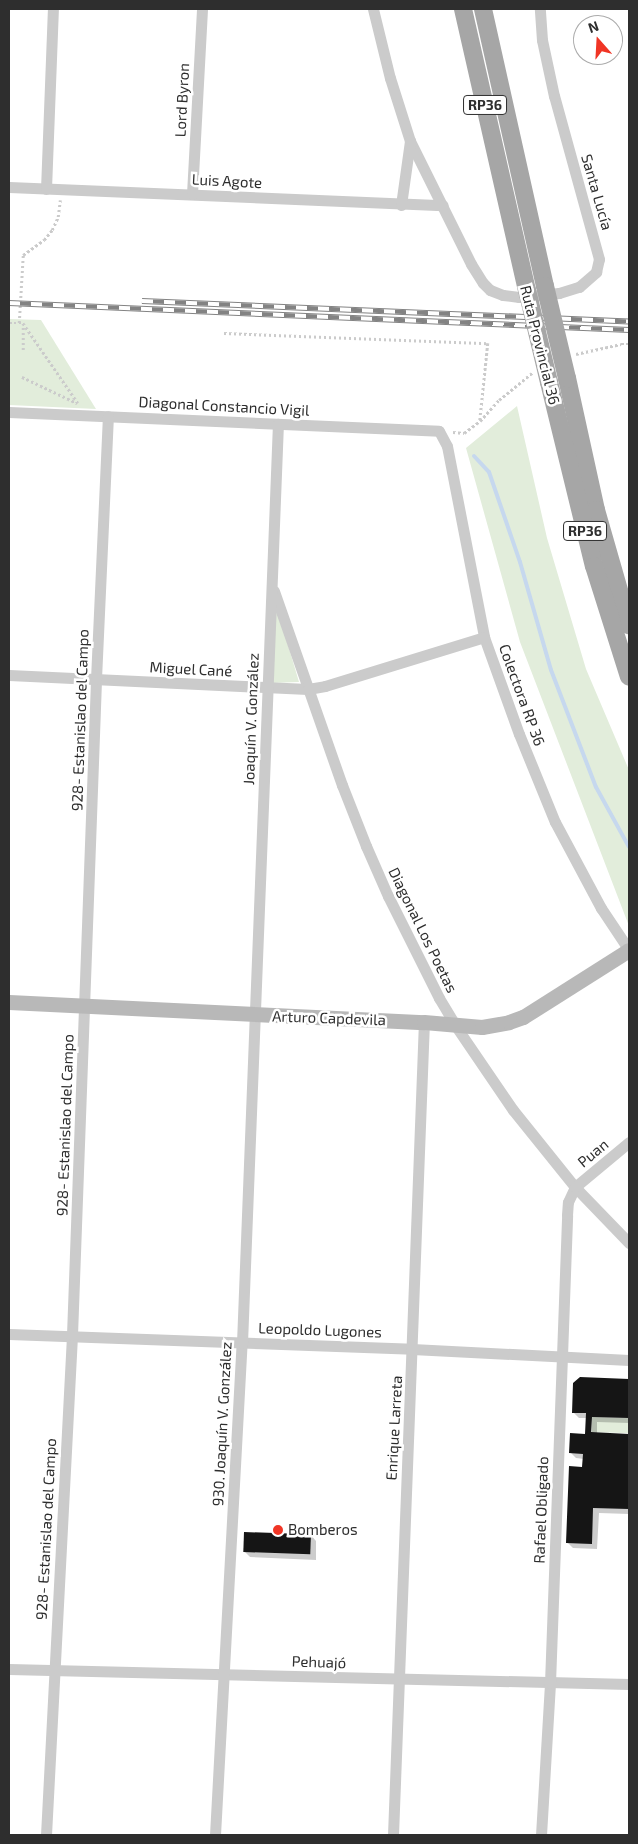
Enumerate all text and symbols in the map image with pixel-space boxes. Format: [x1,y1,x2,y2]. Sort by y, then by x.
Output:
north arrow [573,15,623,65]
text: N [586,17,601,36]
street label: Lord Byron [171,62,193,138]
road number: RP36 [462,94,508,116]
street label: Santa Lucía [578,152,616,232]
street label: Luis Agote [191,170,263,192]
street label: Ruta Provincial 36 [516,283,564,407]
street label: Diagonal Constancio Vigil [138,393,310,419]
road number: RP36 [562,520,608,542]
street label: 928- Estanislao del Campo [68,629,92,811]
street label: Colectora RP 36 [495,642,549,748]
street label: Joaquín V. González [240,652,262,786]
street label: Miguel Cané [149,658,233,680]
street label: Diagonal Los Poetas [385,864,461,996]
street label: Arturo Capdevila [272,1007,386,1029]
street label: 928- Estanislao del Campo [53,1034,77,1216]
street label: Puan [574,1135,612,1171]
street label: Leopoldo Lugones [258,1319,382,1341]
street label: 930. Joaquín V. González [209,1341,235,1507]
street label: Enrique Larreta [382,1375,406,1481]
street label: 928- Estanislao del Campo [32,1437,60,1621]
street label: Rafael Obligado [530,1456,552,1564]
place label: Bomberos [288,1521,358,1539]
marker: Bomberos [272,1524,284,1536]
street label: Pehuajó [291,1652,347,1672]

